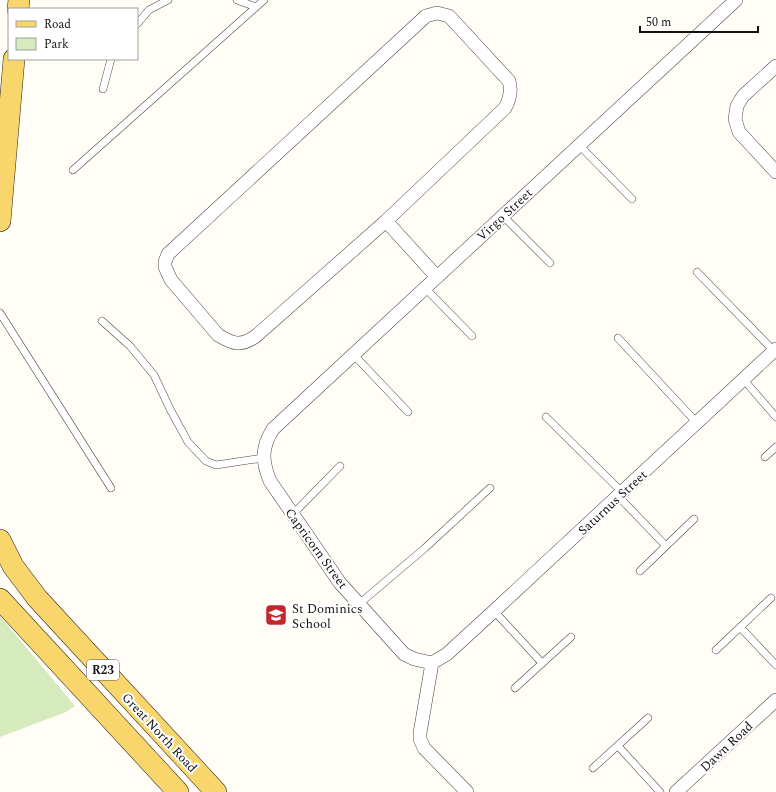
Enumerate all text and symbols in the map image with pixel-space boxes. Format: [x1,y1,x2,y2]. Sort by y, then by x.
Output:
legend [8,8,138,60]
scale bar [640,8,758,34]
text: 50 m [646,13,671,32]
text: Road [44,15,71,34]
text: Park [44,35,69,54]
street label: Virgo Street [472,183,537,246]
street label: Saturnus Street [574,465,652,540]
street label: Capricorn Street [280,504,353,594]
place label: St Dominics School [292,599,363,634]
school or university icon: St Dominics School [263,602,289,628]
road number: R23 [87,660,119,680]
street label: Great North Road [117,688,202,777]
street label: Dawn Road [696,717,758,777]

